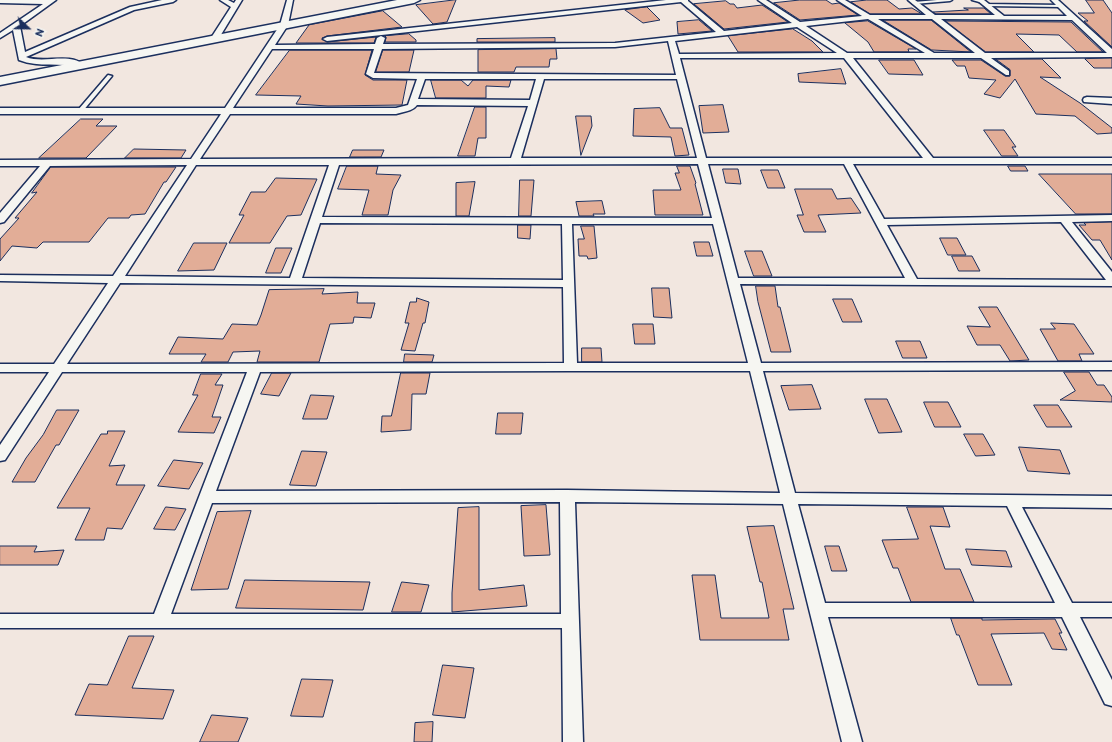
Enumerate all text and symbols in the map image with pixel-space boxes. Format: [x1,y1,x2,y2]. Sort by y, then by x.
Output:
north arrow [8,8,48,48]
text: N [32,27,47,39]

